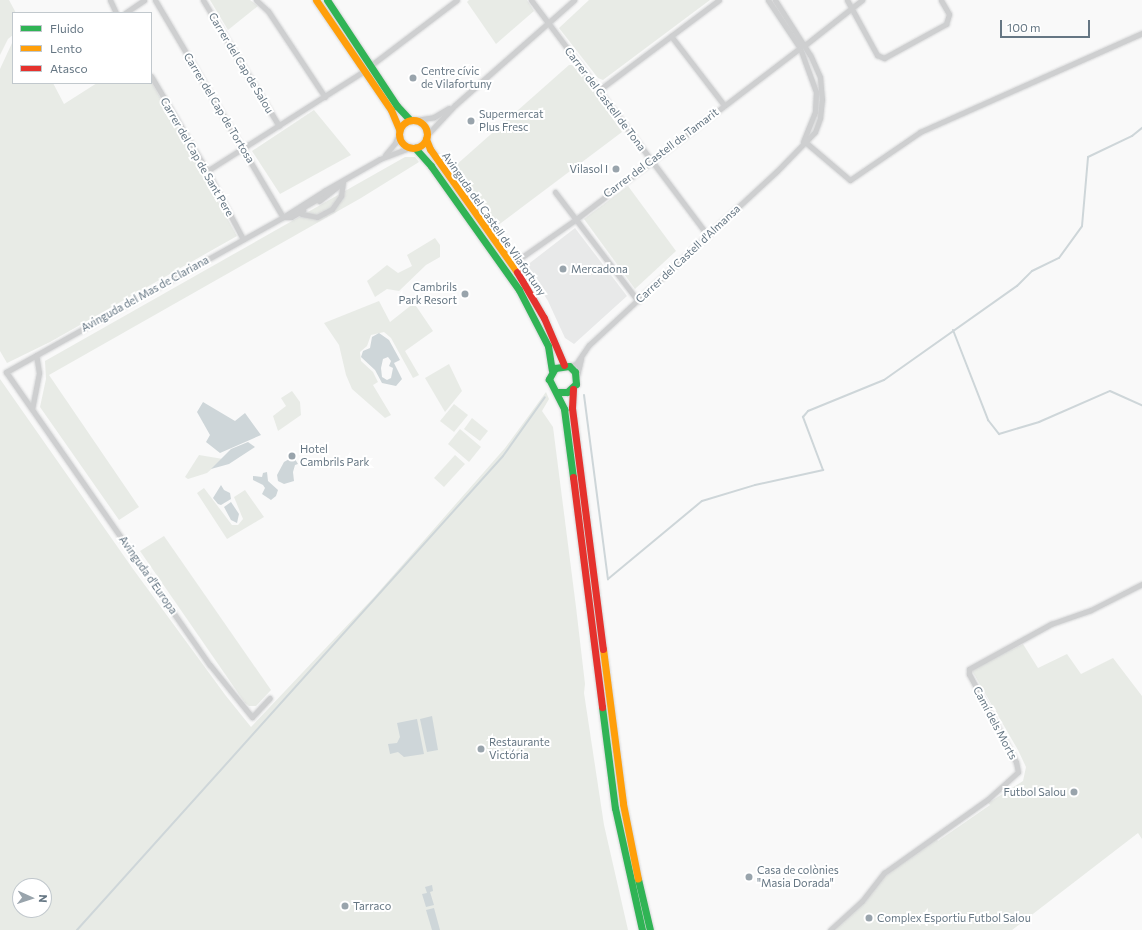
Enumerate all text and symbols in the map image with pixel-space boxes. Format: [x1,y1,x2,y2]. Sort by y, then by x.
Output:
street label: Carrer del Cap de Salou [206,10,276,116]
legend [12,12,152,84]
scale bar [1002,12,1092,38]
text: 100 m [1007,20,1041,34]
text: Fluido [50,21,84,35]
text: Lento [50,41,82,55]
street label: Carrer del Castell de Tona [562,45,648,153]
street label: Carrer del Cap de Tortosa [181,51,257,165]
text: Atasco [50,61,88,75]
place label: Centre cívic de Vilafortuny [421,65,492,91]
marker: Centre cívic de Vilafortuny [408,73,418,83]
street label: Carrer del Cap de Sant Pere [158,95,236,219]
street label: Carrer del Castell de Tamarit [601,105,721,201]
place label: Supermercat Plus Fresc [479,108,544,134]
marker: Supermercat Plus Fresc [466,116,476,126]
street label: Avinguda del Castell de Vilafortuny [439,150,549,298]
place label: Vilasol I [570,162,608,176]
marker: Vilasol I [611,164,621,174]
street label: Carrer del Castell d'Almansa [633,202,743,306]
street label: Avinguda del Mas de Clariana [79,253,211,335]
place label: Mercadona [571,262,628,276]
marker: Mercadona [558,264,568,274]
place label: Cambrils Park Resort [399,281,457,307]
marker: Cambrils Park Resort [460,289,470,299]
place label: Hotel Cambrils Park [300,443,370,469]
marker: Hotel Cambrils Park [287,451,297,461]
street label: Avinguda d'Europa [116,533,180,617]
street label: Camí dels Morts [970,684,1020,762]
place label: Restaurante Victória [489,736,550,762]
marker: Restaurante Victória [476,744,486,754]
place label: Futbol Salou [1004,785,1066,799]
marker: Futbol Salou [1069,787,1079,797]
place label: Casa de colònies "Masia Dorada" [757,864,839,890]
marker: Casa de colònies "Masia Dorada" [744,872,754,882]
north arrow [12,878,52,918]
text: N [37,894,50,903]
place label: Tarraco [353,899,391,913]
marker: Tarraco [340,901,350,911]
place label: Complex Esportiu Futbol Salou [877,911,1031,925]
marker: Complex Esportiu Futbol Salou [864,913,874,923]

